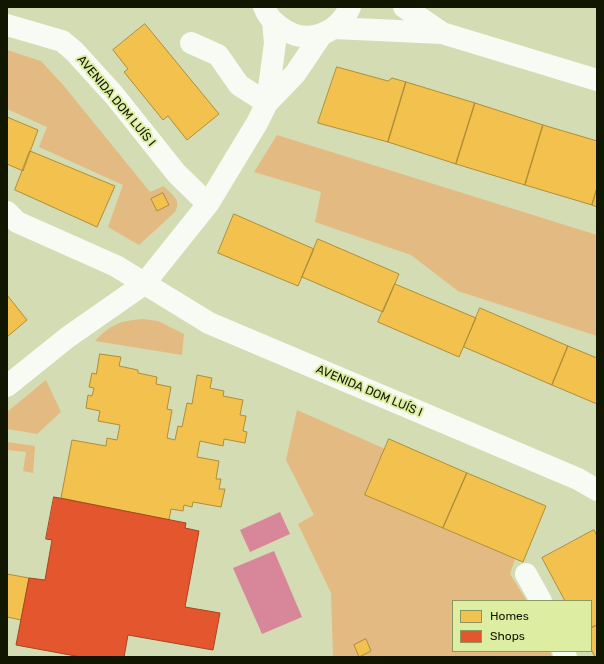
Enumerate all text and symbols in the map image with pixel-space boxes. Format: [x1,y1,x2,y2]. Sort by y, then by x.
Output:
street label: AVENIDA DOM LUÍS I [74,53,158,149]
street label: AVENIDA DOM LUÍS I [314,362,424,420]
legend [452,600,592,652]
text: Homes [490,609,529,623]
text: Shops [490,629,525,643]

